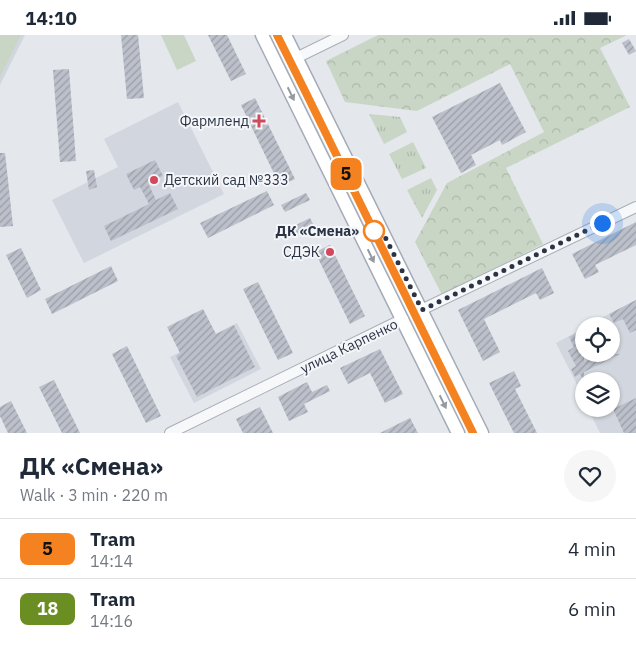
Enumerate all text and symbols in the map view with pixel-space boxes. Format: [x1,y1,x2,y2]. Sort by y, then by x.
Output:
text: 14:10 [25,6,77,30]
one-way arrow [287,87,296,102]
place label: Фармленд [180,112,249,130]
marker: Фармленд [253,115,265,127]
line badge: 5 [330,158,362,190]
text: 5 [341,162,351,185]
place label: Детский сад №333 [164,171,289,189]
marker: Детский сад №333 [148,174,160,186]
your location [590,211,615,236]
marker: ДК «Смена» [363,220,385,242]
place label: ДК «Смена» [276,222,359,240]
place label: СДЭК [283,243,320,261]
marker: СДЭК [324,246,336,258]
one-way arrow [367,249,375,263]
street label: улица Карпенко [297,315,401,377]
map controls [575,317,620,417]
button: locate [575,317,620,362]
button: layers [575,372,620,417]
one-way arrow [439,394,447,409]
text: ДК «Смена» [20,450,163,482]
button: heart [564,450,616,502]
text: Walk · 3 min · 220 m [20,485,168,505]
text: Tram [90,527,135,551]
text: 5 [42,537,53,560]
text: 4 min [568,537,616,561]
text: 14:14 [90,551,133,571]
text: Tram [90,587,135,611]
text: 18 [37,597,58,620]
text: 6 min [568,597,616,621]
text: 14:16 [90,611,133,631]

